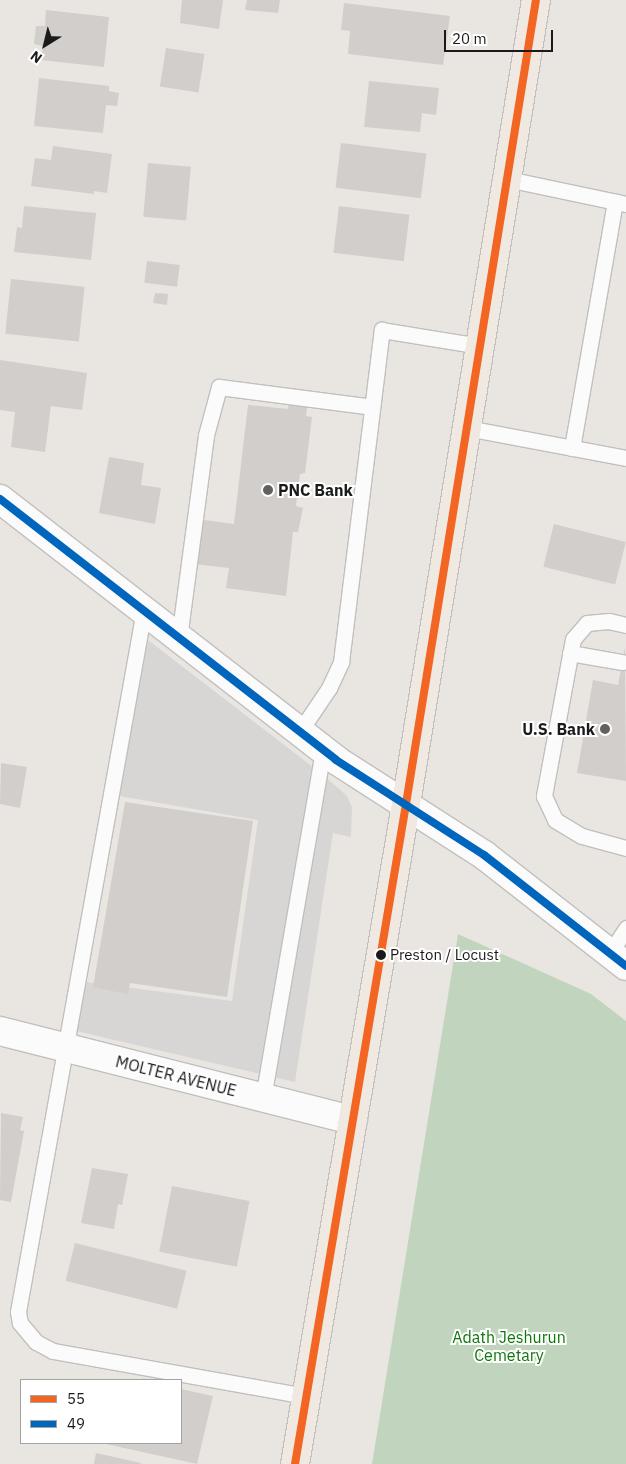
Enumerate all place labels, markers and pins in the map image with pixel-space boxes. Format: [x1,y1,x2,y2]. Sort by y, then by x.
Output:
place label: PNC Bank [278,480,353,500]
marker: PNC Bank [262,484,274,496]
place label: U.S. Bank [522,719,595,739]
marker: U.S. Bank [599,723,611,735]
place label: Preston / Locust [390,946,499,964]
marker: Preston / Locust [376,950,386,960]

